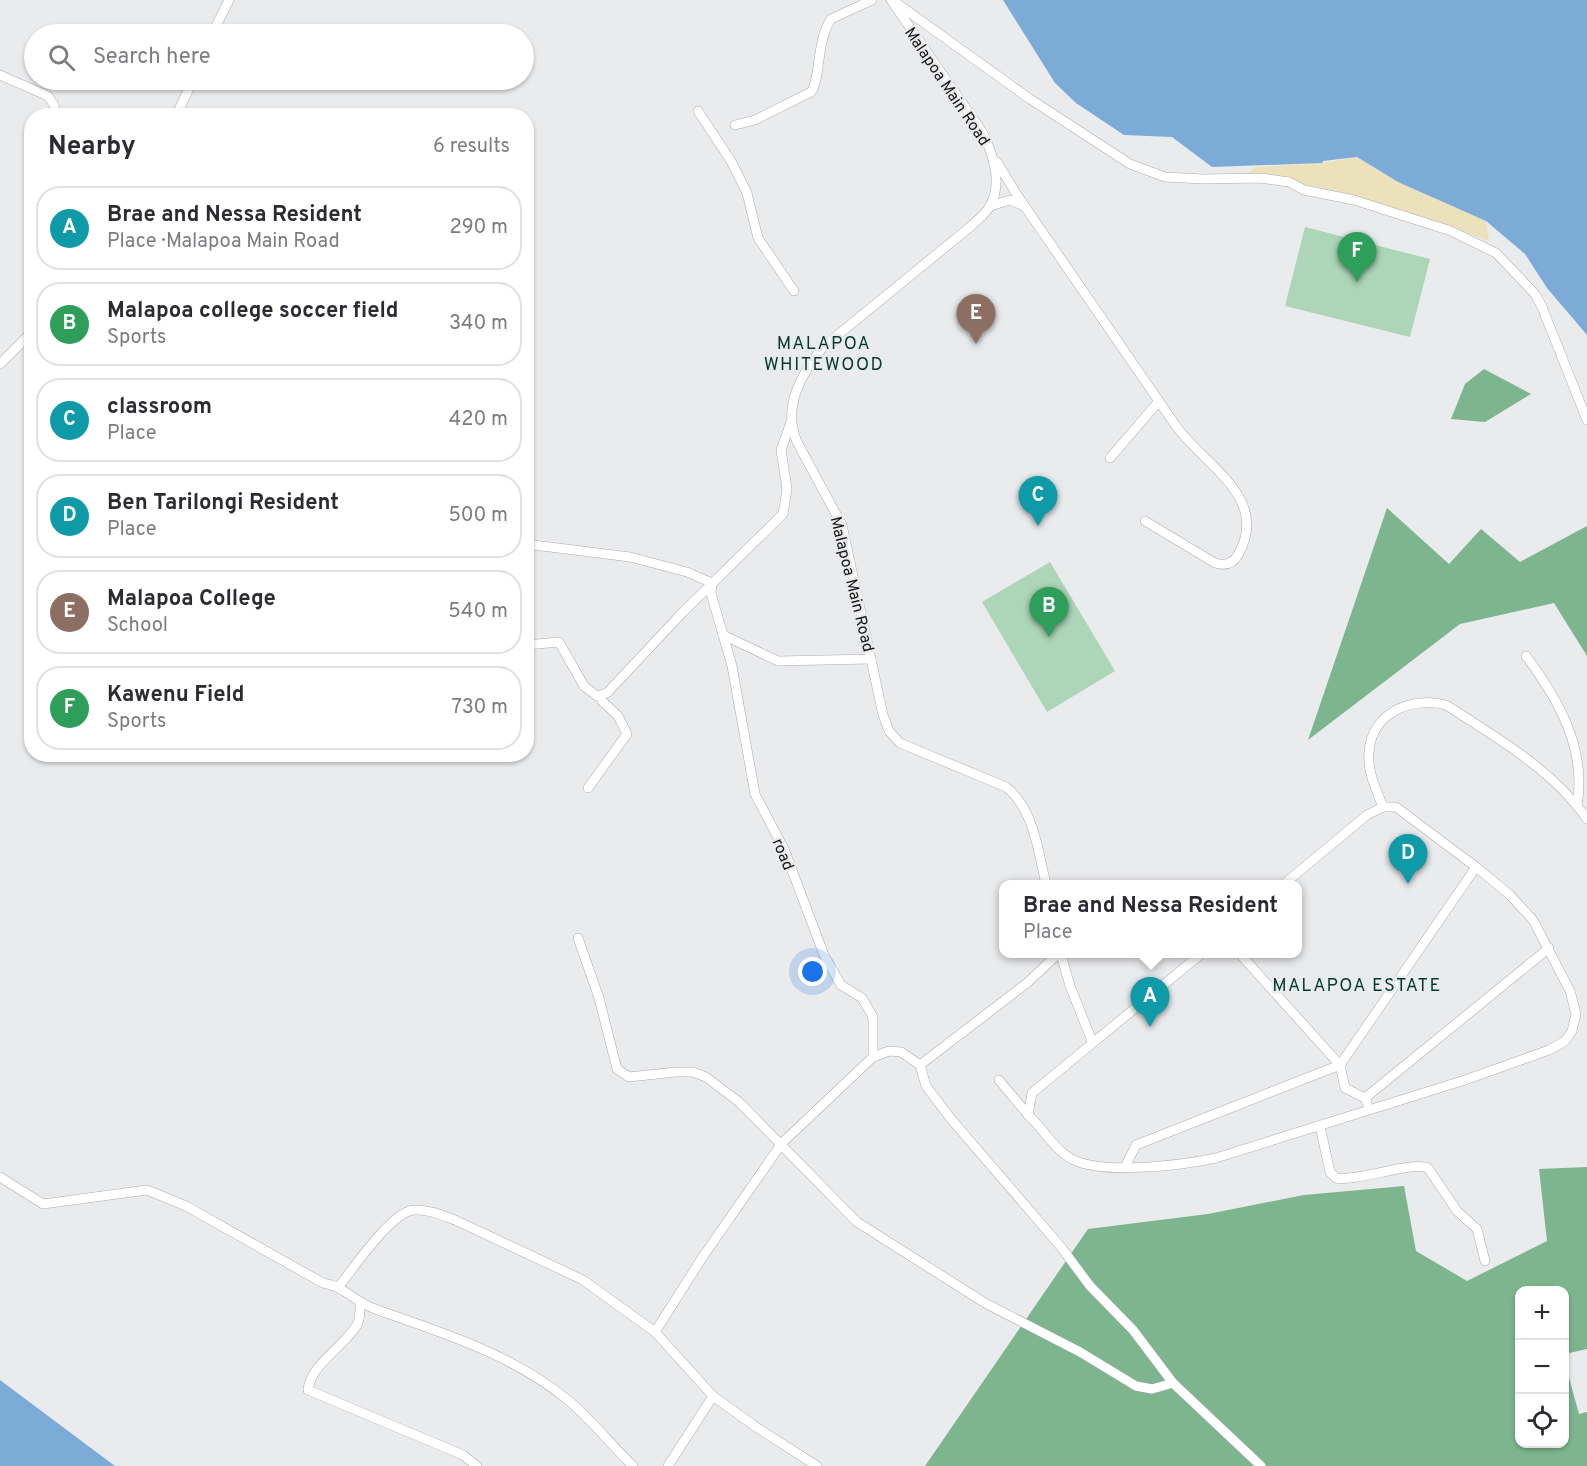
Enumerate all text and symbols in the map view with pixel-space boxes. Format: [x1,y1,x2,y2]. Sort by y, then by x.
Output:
search box [24,24,534,90]
street label: Malapoa Main Road [899,24,993,150]
icon: search [45,41,78,74]
text: Search here [93,44,211,71]
text: Nearby [48,131,136,164]
text: 6 results [433,134,510,160]
text: Brae and Nessa Resident [107,202,362,229]
text: A [62,215,77,241]
text: 290 m [450,215,508,241]
text: Place · Malapoa Main Road [107,229,340,255]
pin: F [1338,232,1376,282]
pin: E [956,294,996,344]
text: Malapoa college soccer field [107,298,399,325]
text: B [63,311,76,337]
text: 340 m [449,311,508,337]
text: Sports [107,325,167,351]
district label: MALAPOA WHITEWOOD [764,333,884,377]
text: classroom [107,394,212,421]
text: C [63,407,76,433]
text: 420 m [449,407,508,433]
text: Place [107,421,157,447]
pin: C [1018,476,1058,526]
text: Ben Tarilongi Resident [107,490,339,517]
text: D [62,503,77,529]
text: 500 m [448,503,508,529]
street label: Malapoa Main Road [825,515,878,654]
text: Place [107,517,157,543]
text: Malapoa College [107,586,276,613]
pin: B [1030,588,1068,637]
text: E [63,599,76,625]
text: 540 m [448,599,508,625]
text: School [107,613,168,639]
text: Kawenu Field [107,682,245,709]
text: F [64,695,75,721]
text: 730 m [452,695,508,721]
text: Sports [107,709,167,735]
pin: D [1388,834,1428,884]
street label: road [767,836,798,874]
popup [999,880,1302,958]
text: Brae and Nessa Resident [1023,893,1278,920]
text: Place [1023,920,1073,946]
your location [798,957,827,986]
district label: MALAPOA ESTATE [1272,975,1442,998]
pin: A [1130,978,1170,1027]
map controls [1515,1286,1569,1448]
button: + [1515,1286,1569,1340]
button: − [1515,1340,1569,1394]
button: locate [1515,1394,1569,1448]

